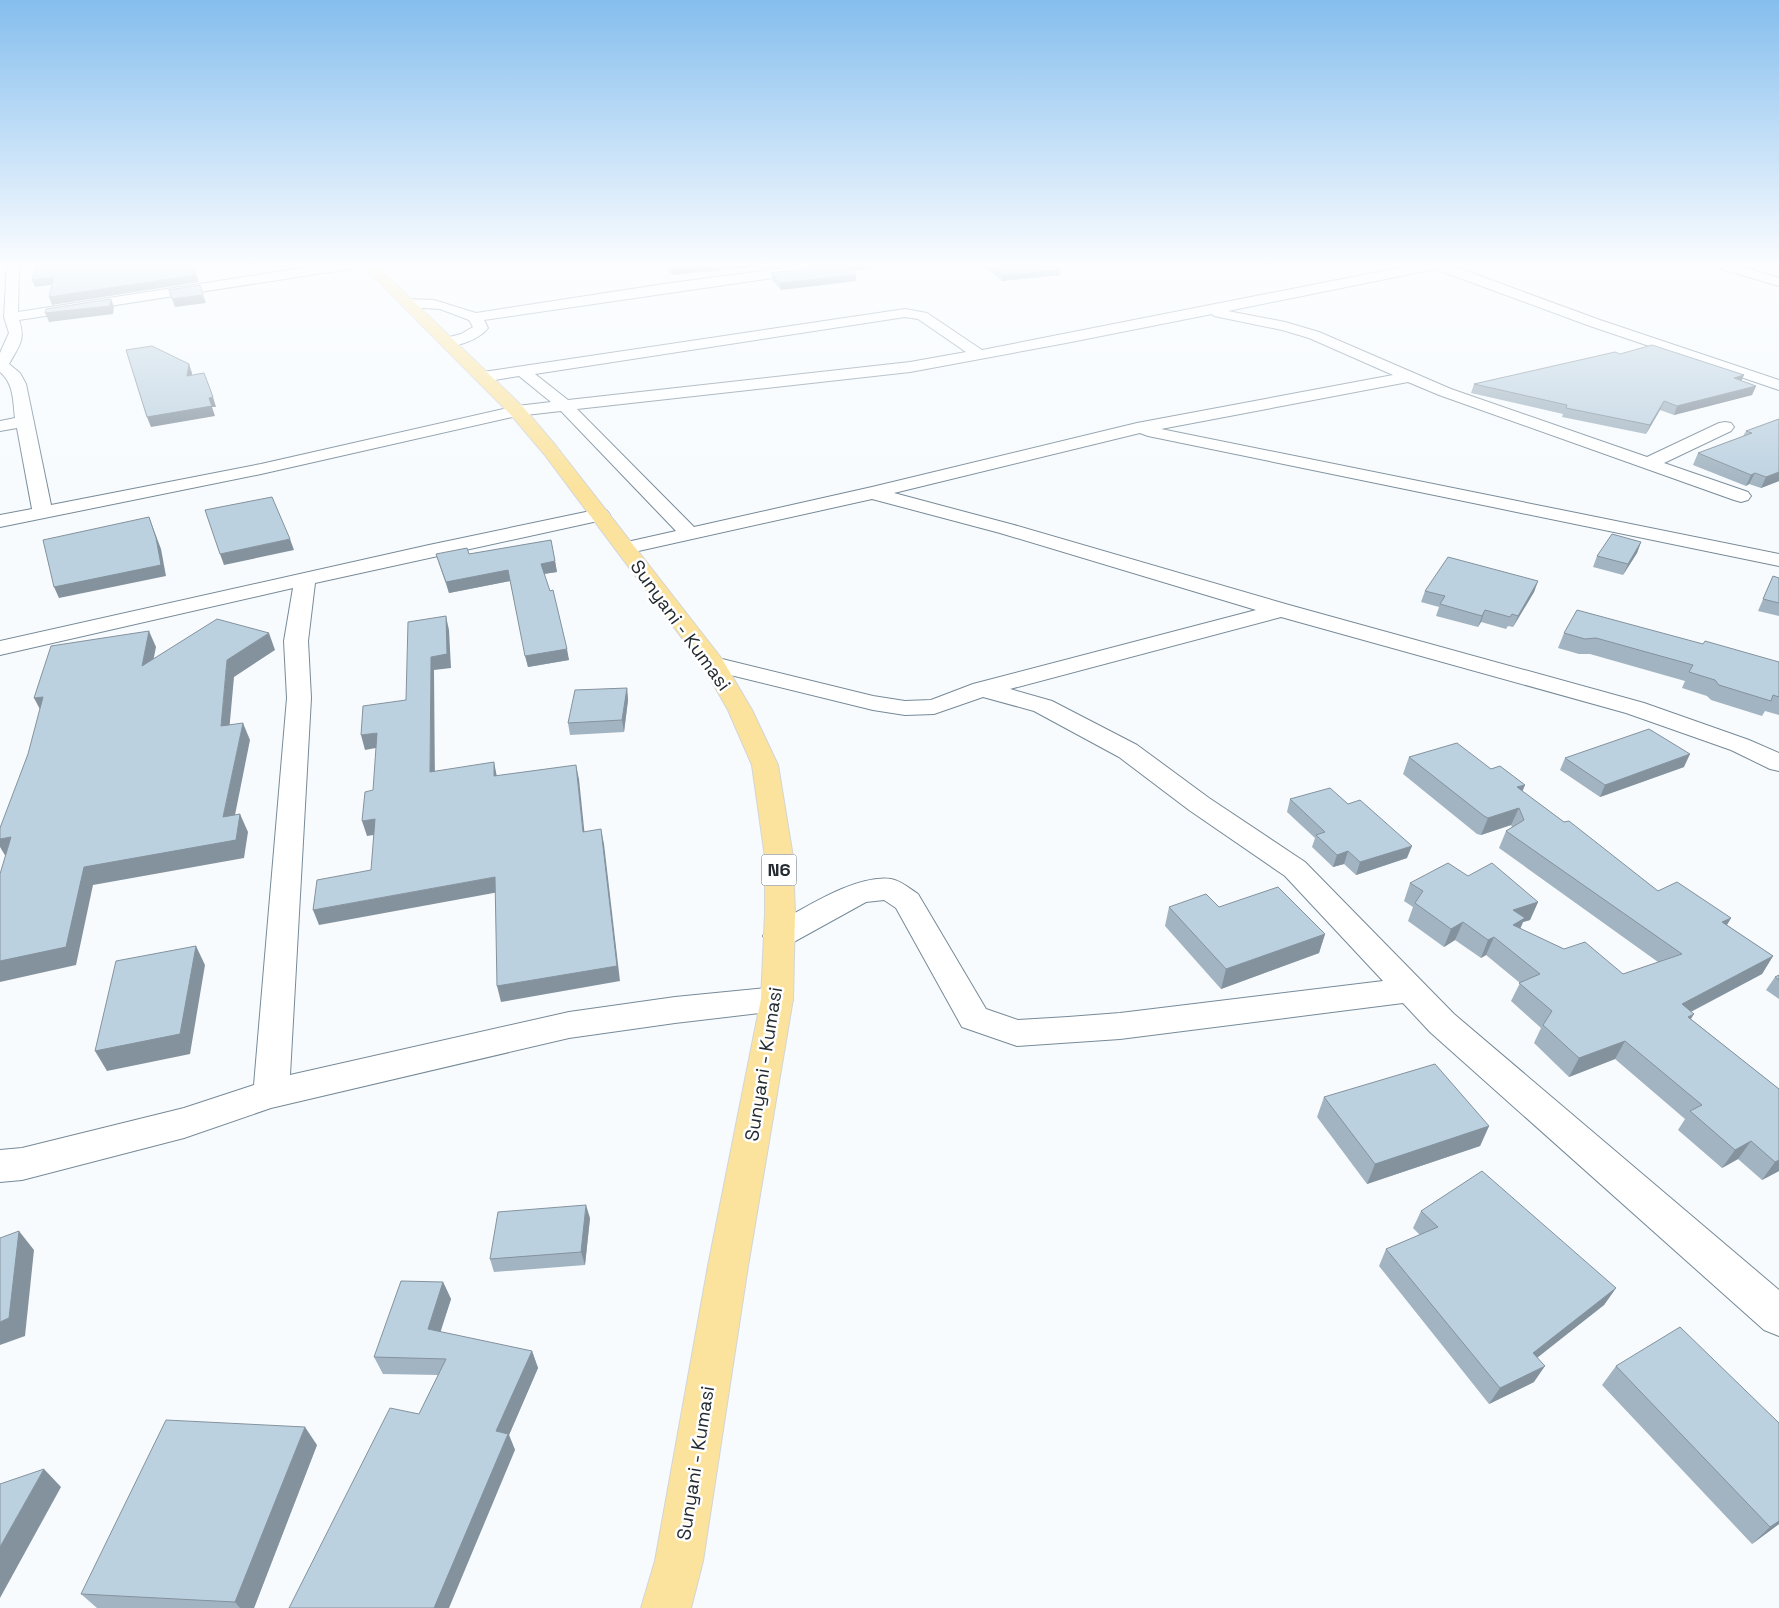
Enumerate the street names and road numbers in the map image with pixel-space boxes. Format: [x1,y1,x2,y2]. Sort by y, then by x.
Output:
street label: Sunyani - Kumasi [625,555,737,696]
road number: N6 [762,854,796,886]
street label: Sunyani - Kumasi [739,985,788,1143]
street label: Sunyani - Kumasi [671,1384,720,1542]

